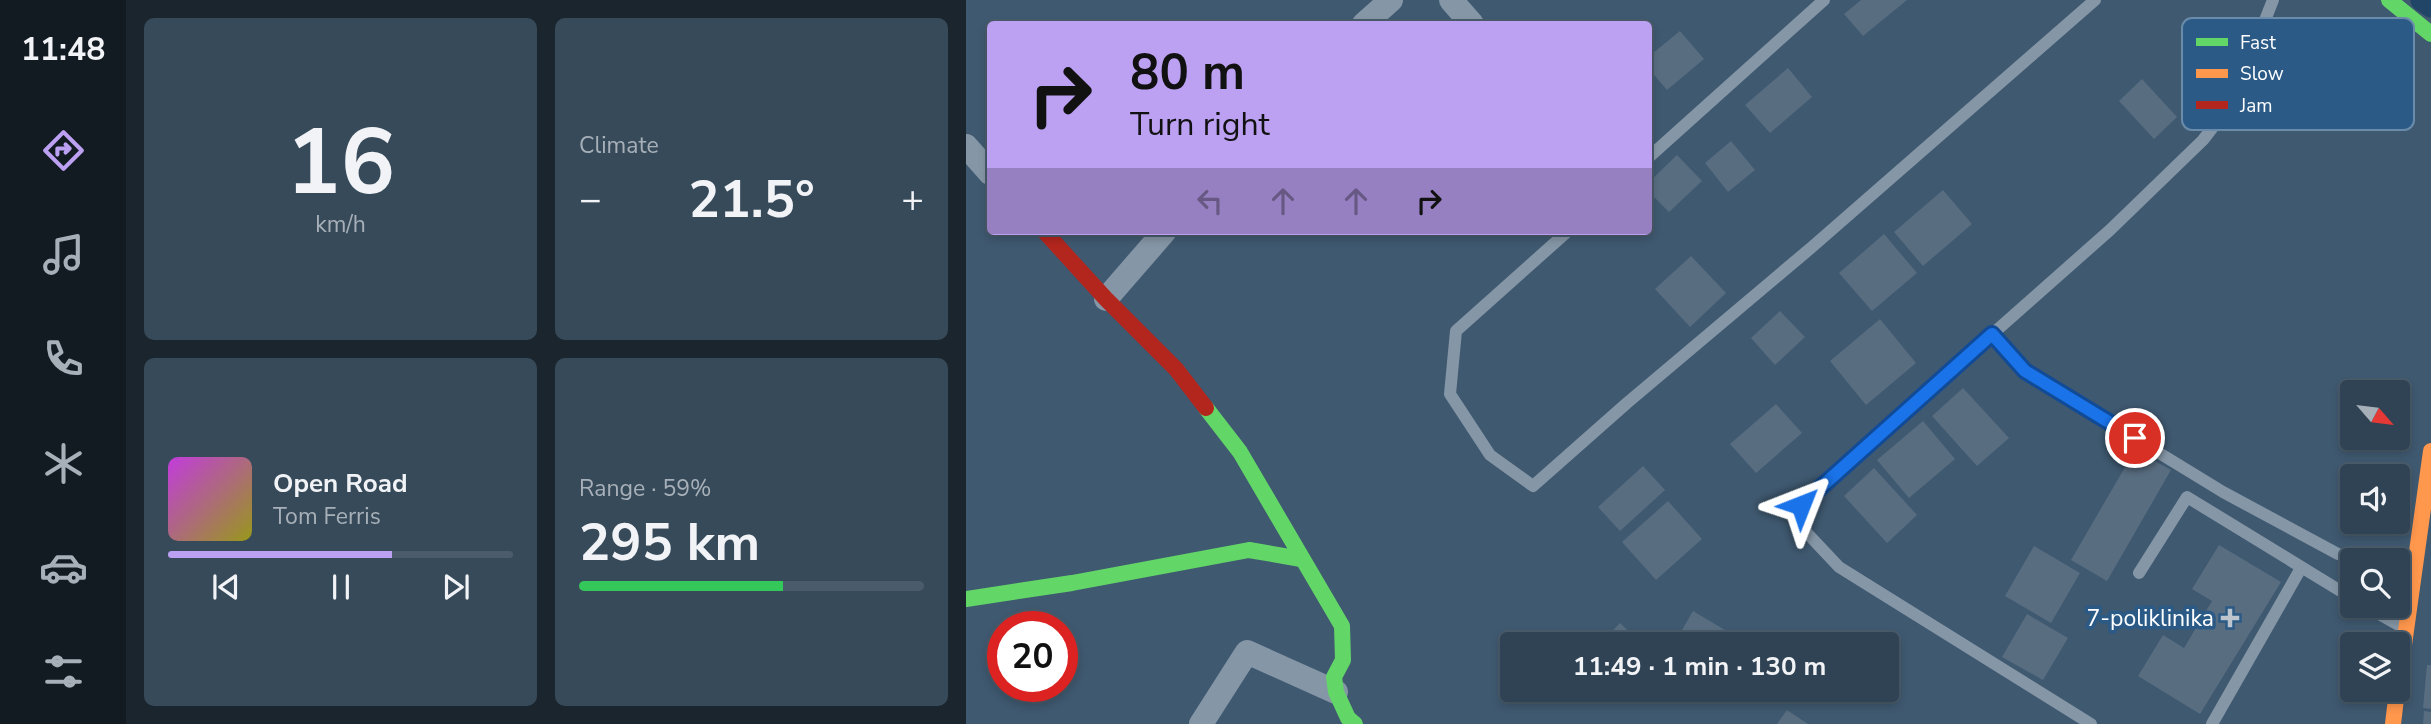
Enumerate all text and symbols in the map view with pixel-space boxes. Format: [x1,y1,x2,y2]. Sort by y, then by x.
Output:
legend [2182,18,2414,130]
text: 11:48 [21,28,105,71]
text: Fast [2240,30,2276,56]
text: 80 m [1130,39,1245,106]
icon: right [1015,49,1106,140]
text: Slow [2240,61,2284,87]
text: Jam [2239,93,2273,119]
text: 16 [286,101,395,225]
text: Turn right [1130,103,1270,146]
icon: directions [39,126,88,175]
text: Climate [579,130,659,161]
text: 21.5° [688,164,815,235]
text: − [579,174,602,225]
text: + [901,174,924,225]
icon: left [1191,182,1229,220]
icon: ahead [1264,182,1302,220]
icon: ahead [1337,182,1375,220]
icon: right [1410,182,1448,220]
text: km/h [315,209,366,240]
icon: music [39,230,88,279]
icon: phone [39,334,88,383]
north arrow [2340,380,2410,450]
map controls [2340,380,2410,702]
pin [2105,408,2165,468]
icon: arrive [2116,419,2154,457]
icon: climate [39,439,88,488]
button: sound [2340,464,2410,534]
text: Open Road [273,466,408,501]
position arrow [1764,468,1838,542]
text: Range · 59% [579,473,711,504]
text: Tom Ferris [273,501,381,532]
text: 295 km [579,507,760,578]
icon: car [39,543,88,592]
button: search [2340,548,2410,618]
icon: previous [207,568,245,606]
icon: pause [322,568,360,606]
icon: next [437,568,475,606]
place label: 7-poliklinika [2086,603,2214,634]
marker: 7-poliklinika [2220,608,2240,628]
speed limit sign: 20 [987,611,1078,702]
button: layers [2340,632,2410,702]
icon: filters [39,647,88,696]
text: 11:49 · 1 min · 130 m [1573,649,1826,684]

